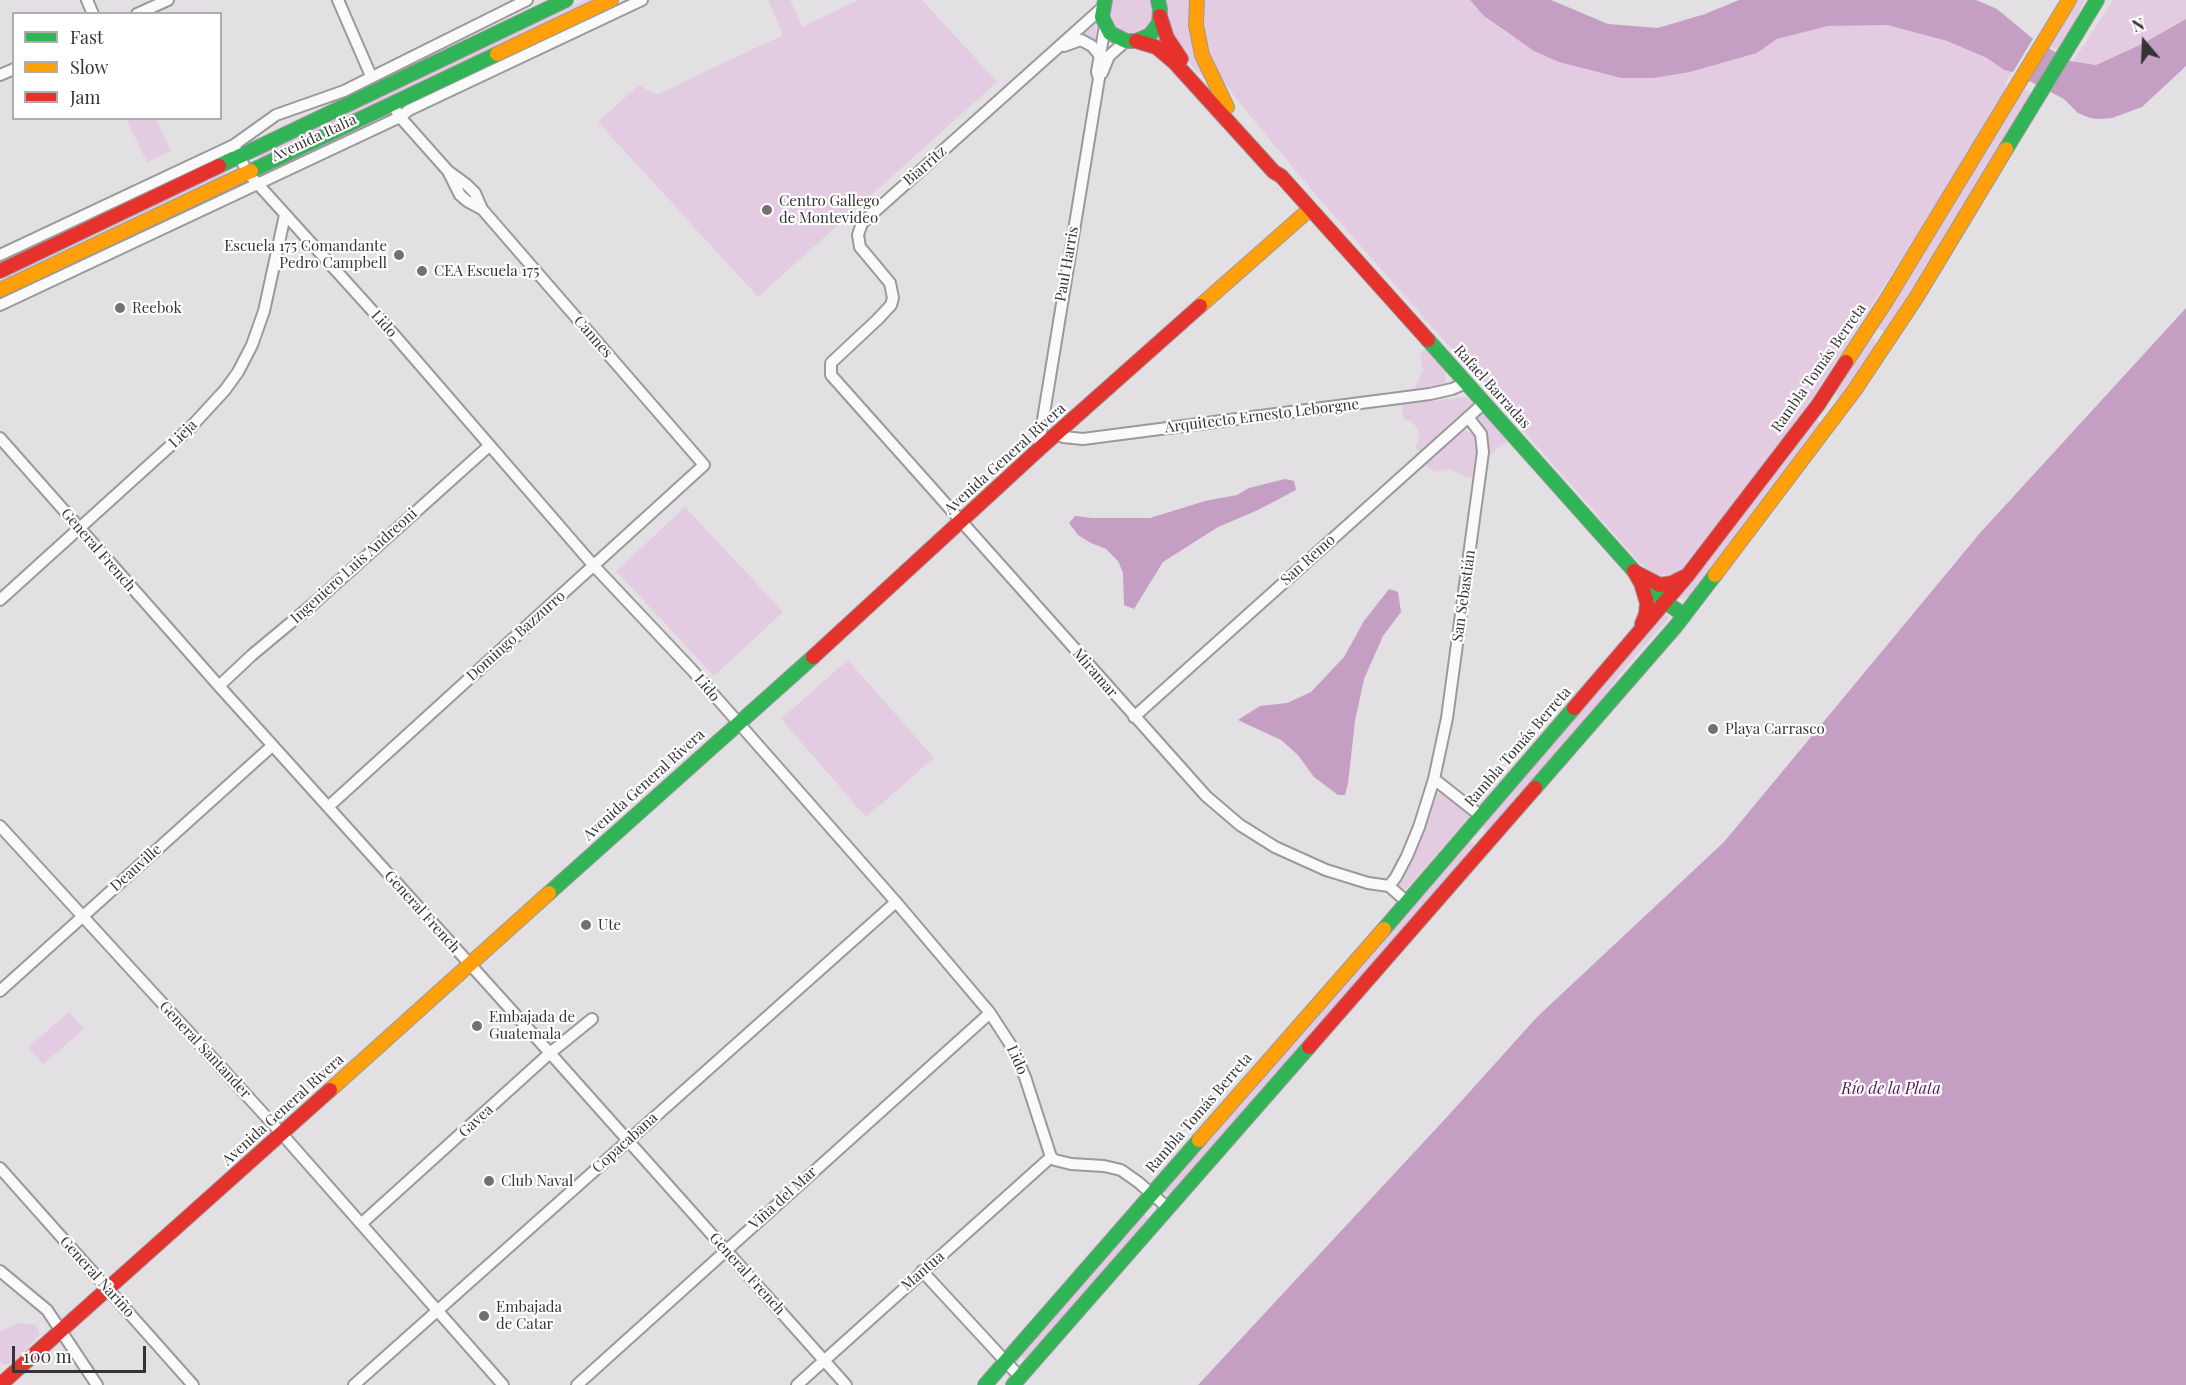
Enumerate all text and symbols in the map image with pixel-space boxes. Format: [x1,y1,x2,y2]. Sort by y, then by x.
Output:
legend [12,12,222,120]
north arrow [2114,12,2174,72]
text: N [2129,13,2147,36]
text: Fast [70,25,103,49]
text: Slow [70,55,108,79]
text: Jam [70,85,100,109]
street label: Avenida Italia [269,111,359,165]
street label: Biarritz [900,142,950,190]
place label: Centro Gallego de Montevideo [779,192,879,227]
marker: Centro Gallego de Montevideo [760,203,774,217]
street label: Paul Harris [1052,225,1082,303]
place label: Escuela 175 Comandante Pedro Campbell [224,237,387,272]
marker: Escuela 175 Comandante Pedro Campbell [392,248,406,262]
place label: CEA Escuela 175 [434,262,539,280]
marker: CEA Escuela 175 [415,264,429,278]
place label: Reebok [132,299,182,317]
street label: Rambla Tomás Berreta [1768,300,1870,436]
marker: Reebok [113,301,127,315]
street label: Lido [367,307,401,341]
street label: Cannes [570,312,616,362]
street label: Rafael Barradas [1450,342,1534,432]
street label: Arquitecto Ernesto Leborgne [1164,395,1360,437]
street label: Avenida General Rivera [940,400,1070,518]
street label: Lieja [165,416,201,452]
street label: General French [57,505,139,595]
street label: Ingeniero Luis Andreoni [287,505,421,627]
street label: San Remo [1277,531,1339,589]
street label: San Sebastián [1449,549,1479,643]
street label: Domingo Bazzurro [463,587,569,685]
street label: Miramar [1069,645,1121,701]
street label: Lido [690,671,724,705]
street label: Rambla Tomás Berreta [1461,683,1575,811]
place label: Playa Carrasco [1725,720,1825,738]
marker: Playa Carrasco [1706,722,1720,736]
street label: Avenida General Rivera [579,726,709,844]
street label: Deauville [107,840,165,896]
street label: General French [380,867,464,957]
place label: Ute [598,916,621,934]
marker: Ute [579,918,593,932]
street label: General Santander [155,998,255,1102]
place label: Embajada de Guatemala [489,1008,575,1043]
marker: Embajada de Guatemala [470,1019,484,1033]
street label: Lido [1003,1043,1031,1077]
street label: Rambla Tomás Berreta [1142,1049,1256,1177]
street label: Avenida General Rivera [218,1051,348,1169]
water label: Río de la Plata [1841,1079,1941,1099]
street label: Gavea [455,1101,497,1141]
street label: Copacabana [589,1109,661,1177]
street label: Viña del Mar [745,1163,821,1233]
place label: Club Naval [501,1172,573,1190]
marker: Club Naval [482,1174,496,1188]
street label: General French [705,1229,789,1319]
street label: General Nariño [56,1233,138,1321]
street label: Mantua [898,1248,948,1294]
place label: Embajada de Catar [496,1298,562,1333]
marker: Embajada de Catar [477,1309,491,1323]
scale bar [15,1334,148,1372]
text: 100 m [23,1344,72,1368]

